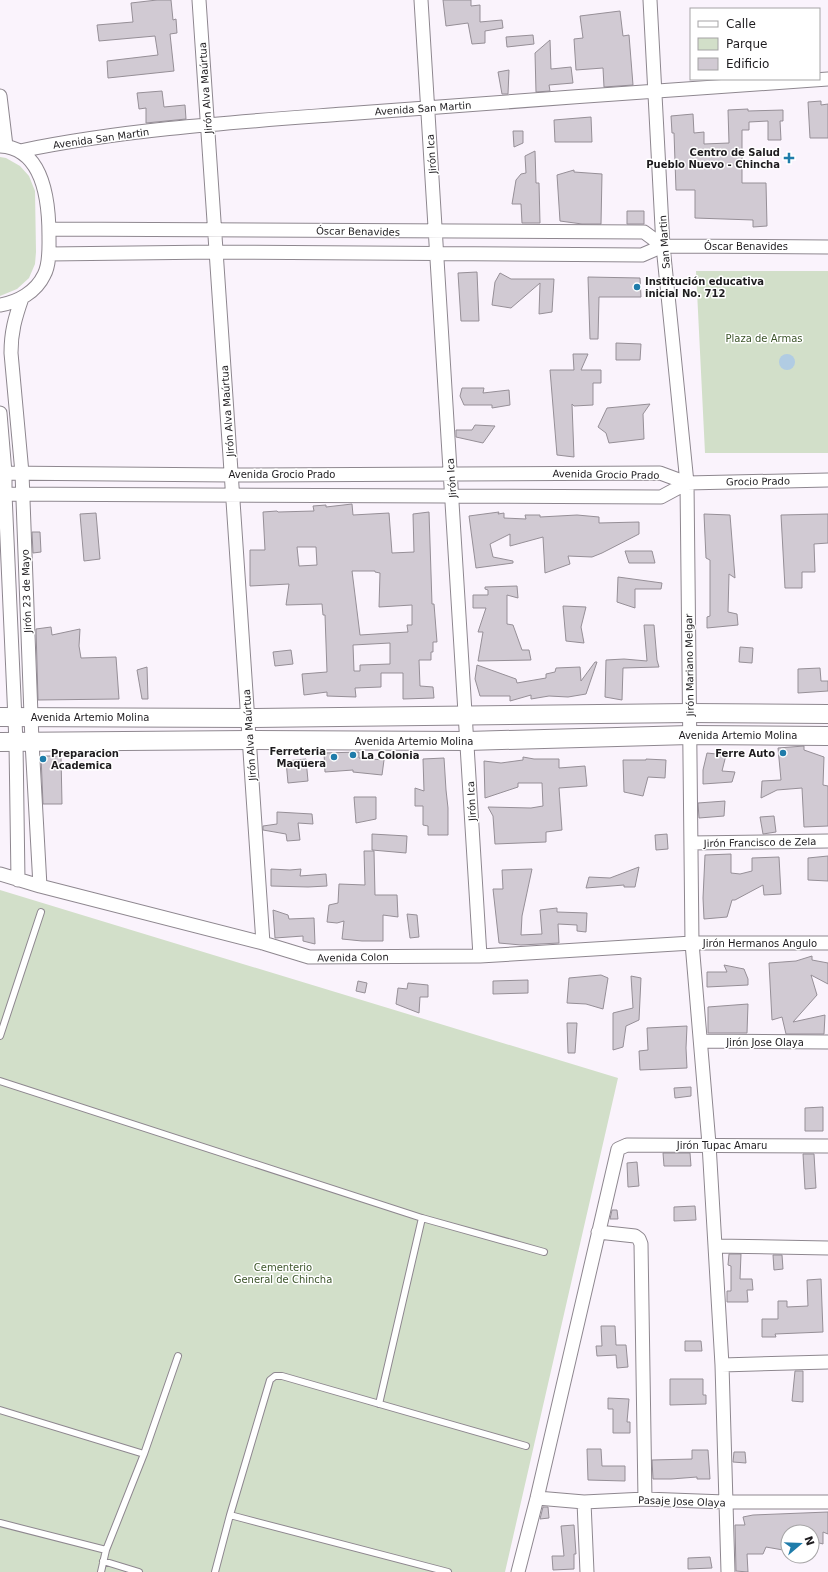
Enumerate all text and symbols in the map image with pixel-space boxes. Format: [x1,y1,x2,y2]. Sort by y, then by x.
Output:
legend [690,8,820,80]
text: Calle [726,17,756,31]
text: Parque [726,37,767,51]
street label: Jirón Alva Maúrtua [197,42,214,135]
text: Edificio [726,57,769,71]
street label: Avenida San Martin [374,100,472,117]
street label: Avenida San Martin [52,126,150,151]
street label: Jirón Ica [425,134,438,175]
place label: Centro de Salud Pueblo Nuevo - Chincha [646,147,780,170]
marker: Centro de Salud Pueblo Nuevo - Chincha [783,152,795,164]
street label: San Martin [657,215,672,269]
street label: Óscar Benavides [316,224,400,238]
street label: Óscar Benavides [704,240,788,252]
place label: Institución educativa inicial No. 712 [645,276,764,299]
marker: Institución educativa inicial No. 712 [632,282,642,292]
park label: Plaza de Armas [725,333,803,344]
street label: Jirón Alva Maúrtua [219,365,236,458]
street label: Jirón Ica [445,458,458,499]
street label: Avenida Grocio Prado [552,468,660,481]
street label: Avenida Grocio Prado [229,469,336,480]
street label: Grocio Prado [726,475,790,488]
street label: Jirón 23 de Mayo [20,549,33,634]
street label: Jirón Mariano Melgar [683,613,696,717]
street label: Jirón Alva Maúrtua [241,689,258,782]
street label: Avenida Artemio Molina [31,712,149,723]
street label: Avenida Artemio Molina [679,730,797,741]
street label: Avenida Artemio Molina [355,736,473,747]
place label: Ferreteria Maquera [269,746,326,769]
place label: Preparacion Academica [51,748,119,771]
place label: Ferre Auto [715,748,775,759]
marker: Ferre Auto [778,748,788,758]
marker: La Colonia [348,750,358,760]
place label: La Colonia [361,750,419,761]
marker: Ferreteria Maquera [329,752,339,762]
marker: Preparacion Academica [38,754,48,764]
street label: Jirón Ica [465,781,478,822]
street label: Jirón Francisco de Zela [703,836,816,849]
street label: Jirón Hermanos Angulo [702,938,817,949]
street label: Avenida Colon [317,951,389,964]
street label: Jirón Jose Olaya [725,1037,804,1048]
street label: Jirón Tupac Amaru [676,1140,767,1151]
park label: Cementerio General de Chincha [234,1262,332,1285]
street label: Pasaje Jose Olaya [638,1494,726,1509]
north arrow [780,1524,820,1564]
text: N [801,1534,817,1547]

